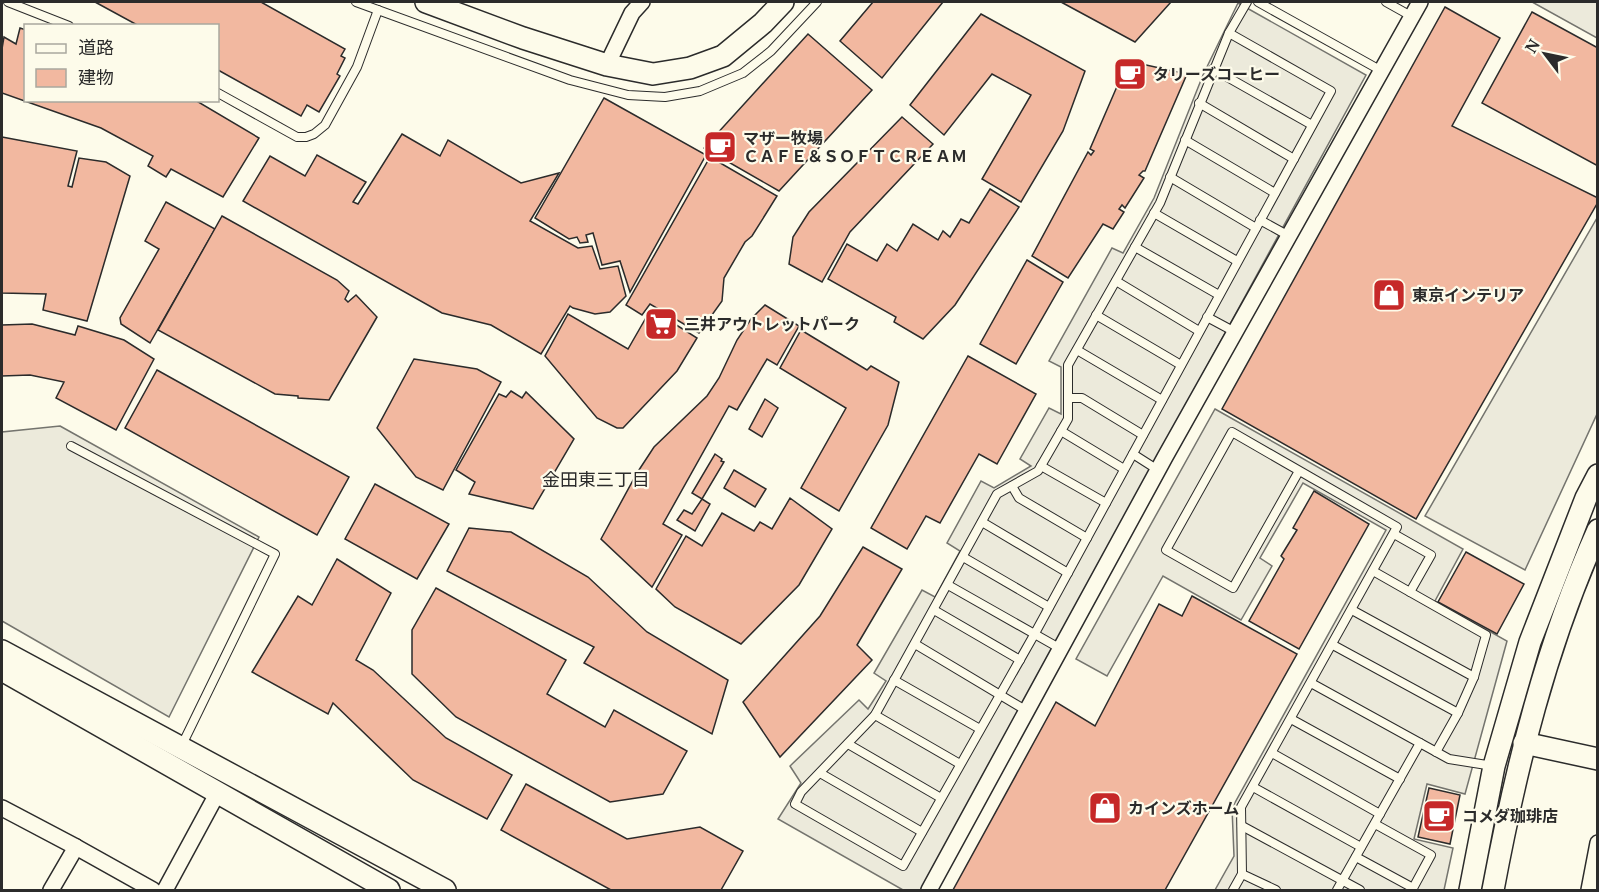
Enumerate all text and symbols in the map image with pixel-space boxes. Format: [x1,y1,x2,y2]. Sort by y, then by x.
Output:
legend [24,24,219,102]
north arrow [1515,24,1575,84]
text: 道路 [78,35,114,59]
text: N [1520,35,1545,57]
cafe icon: タリーズコーヒー [1112,56,1148,92]
place label: タリーズコーヒー [1153,63,1280,85]
text: 建物 [78,65,114,89]
place label: マザー牧場 ＣＡＦＥ＆ＳＯＦＴＣＲＥＡＭ [743,127,967,167]
cafe icon: マザー牧場 ＣＡＦＥ＆ＳＯＦＴＣＲＥＡＭ [702,129,738,165]
shop icon: 東京インテリア [1371,277,1407,313]
place label: 東京インテリア [1412,284,1524,306]
supermarket icon: 三井アウトレットパーク [643,306,679,342]
place label: 三井アウトレットパーク [684,313,860,335]
district label: 金田東三丁目 [542,467,650,491]
shop icon: カインズホーム [1087,790,1123,826]
place label: カインズホーム [1128,797,1239,819]
cafe icon: コメダ珈琲店 [1421,798,1457,834]
place label: コメダ珈琲店 [1462,805,1558,827]

